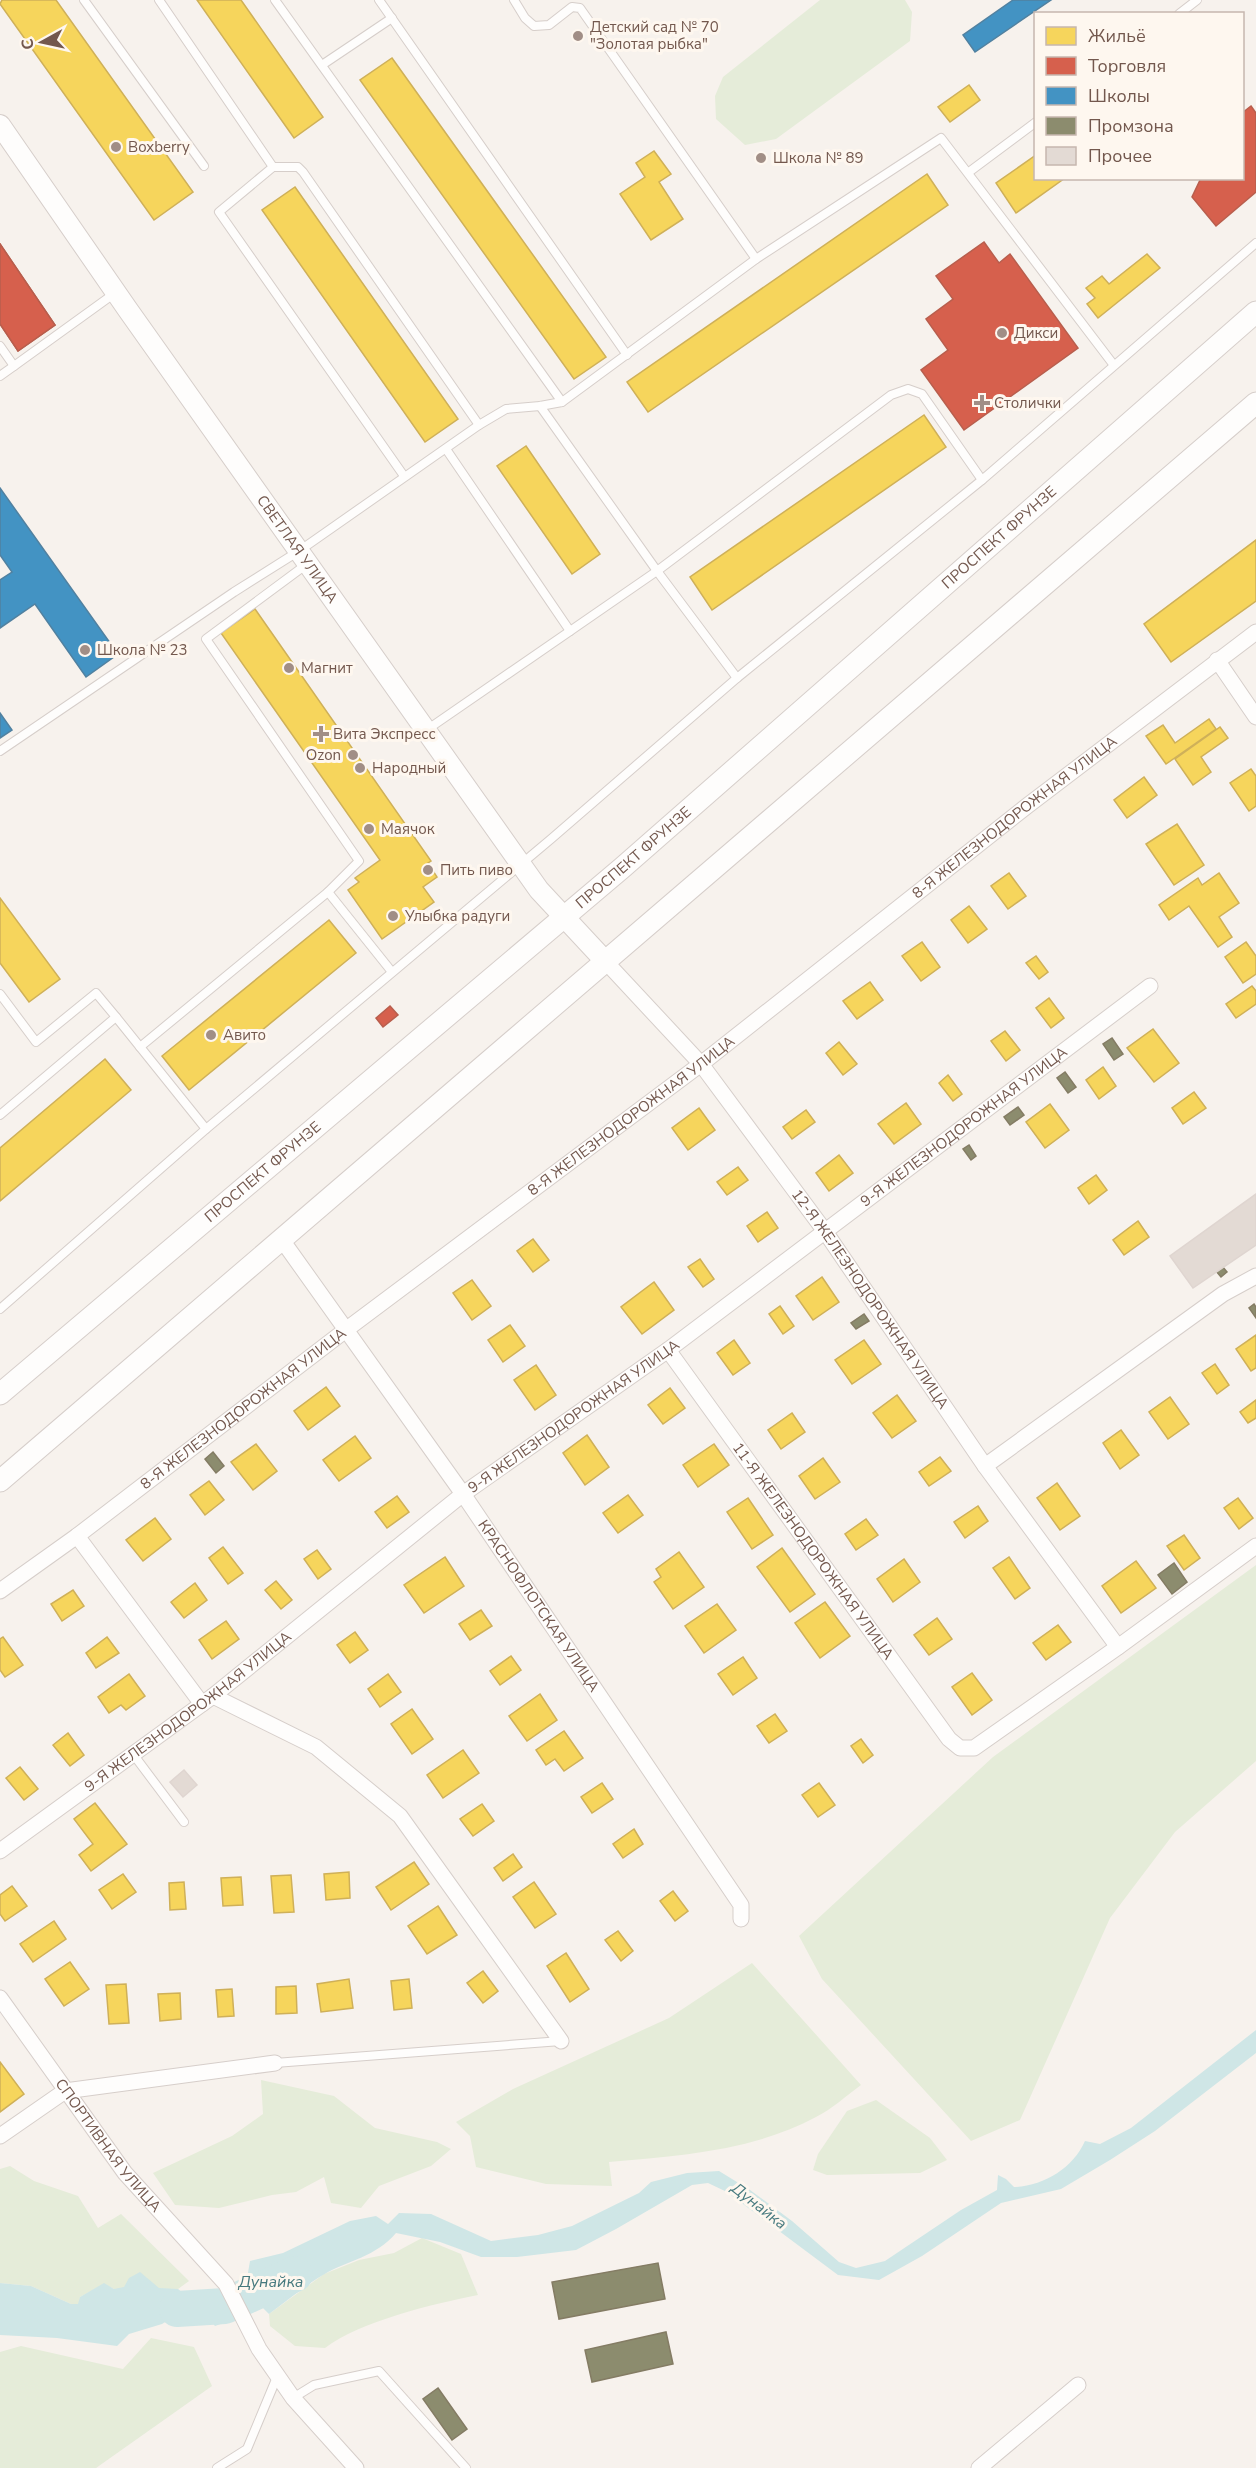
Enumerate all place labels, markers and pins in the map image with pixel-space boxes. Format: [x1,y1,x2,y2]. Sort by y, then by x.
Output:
place label: Детский сад № 70 "Золотая рыбка" [590,17,719,54]
marker: Детский сад № 70 "Золотая рыбка" [571,29,585,43]
place label: Boxberry [128,137,190,157]
marker: Boxberry [109,140,123,154]
place label: Школа № 89 [773,148,864,168]
marker: Школа № 89 [754,151,768,165]
place label: Дикси [1014,323,1058,343]
marker: Дикси [995,326,1009,340]
place label: Столички [994,393,1061,413]
marker: Столички [975,396,989,410]
place label: Школа № 23 [97,640,188,660]
marker: Школа № 23 [78,643,92,657]
place label: Магнит [301,658,353,678]
marker: Магнит [282,661,296,675]
place label: Вита Экспресс [333,724,436,744]
marker: Вита Экспресс [314,727,328,741]
place label: Ozon [306,745,341,765]
marker: Ozon [346,748,360,762]
place label: Народный [372,758,446,778]
marker: Народный [353,761,367,775]
place label: Маячок [381,819,435,839]
marker: Маячок [362,822,376,836]
place label: Пить пиво [440,860,513,880]
marker: Пить пиво [421,863,435,877]
place label: Улыбка радуги [404,906,510,926]
marker: Улыбка радуги [386,909,400,923]
place label: Авито [223,1025,266,1045]
marker: Авито [204,1028,218,1042]

